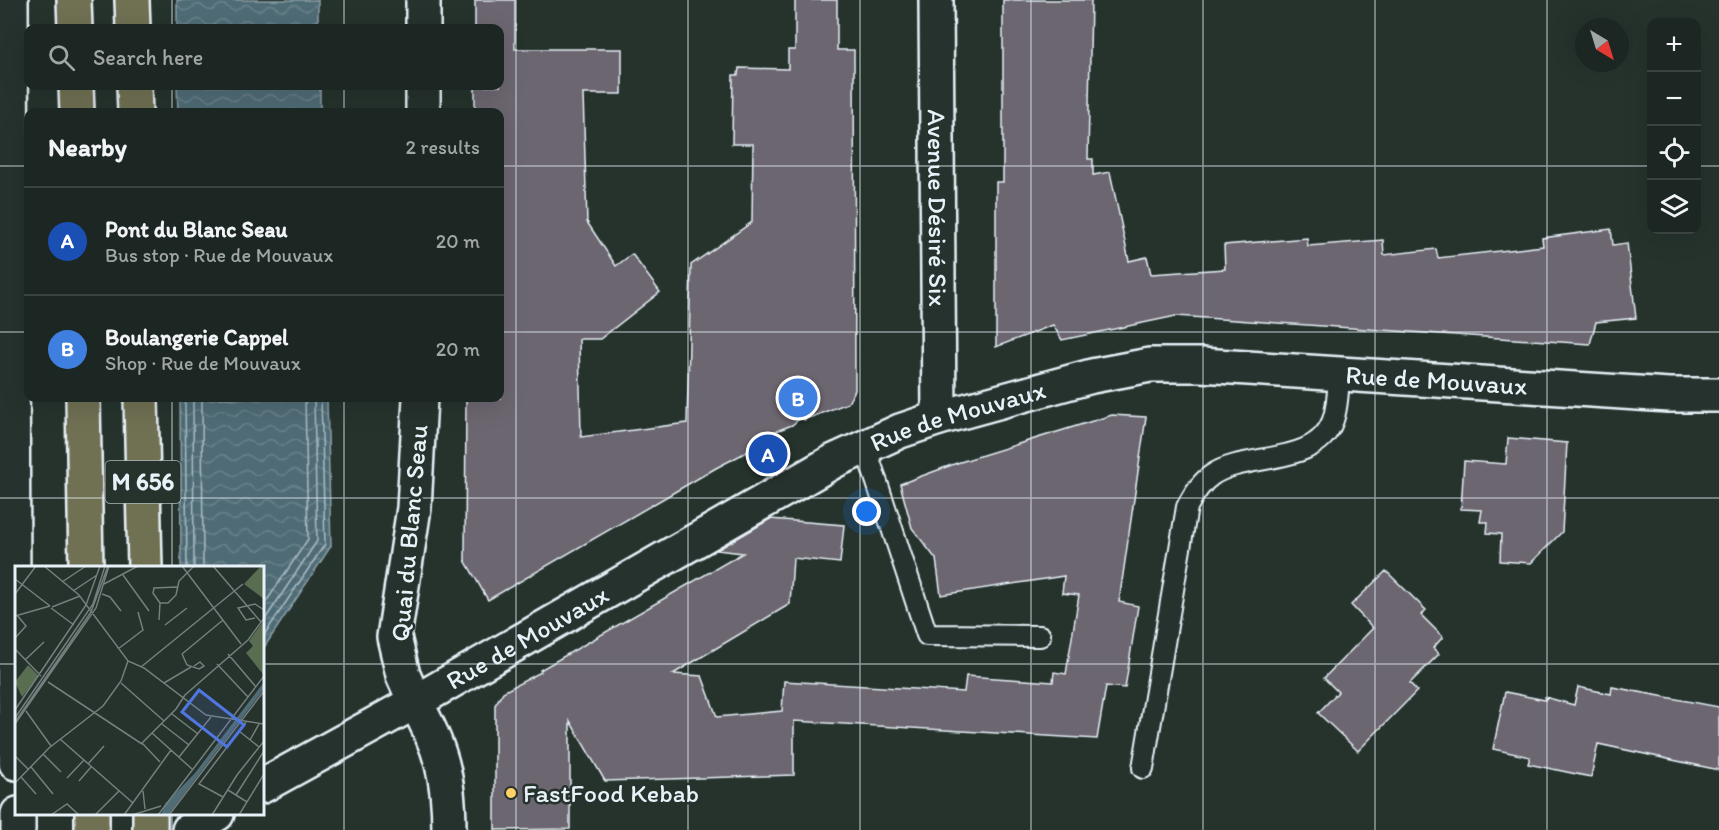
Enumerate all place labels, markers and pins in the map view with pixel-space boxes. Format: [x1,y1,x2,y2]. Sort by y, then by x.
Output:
pin: B [778,376,818,420]
pin: A [748,432,788,476]
place label: FastFood Kebab [523,777,699,809]
marker: FastFood Kebab [504,786,518,800]

